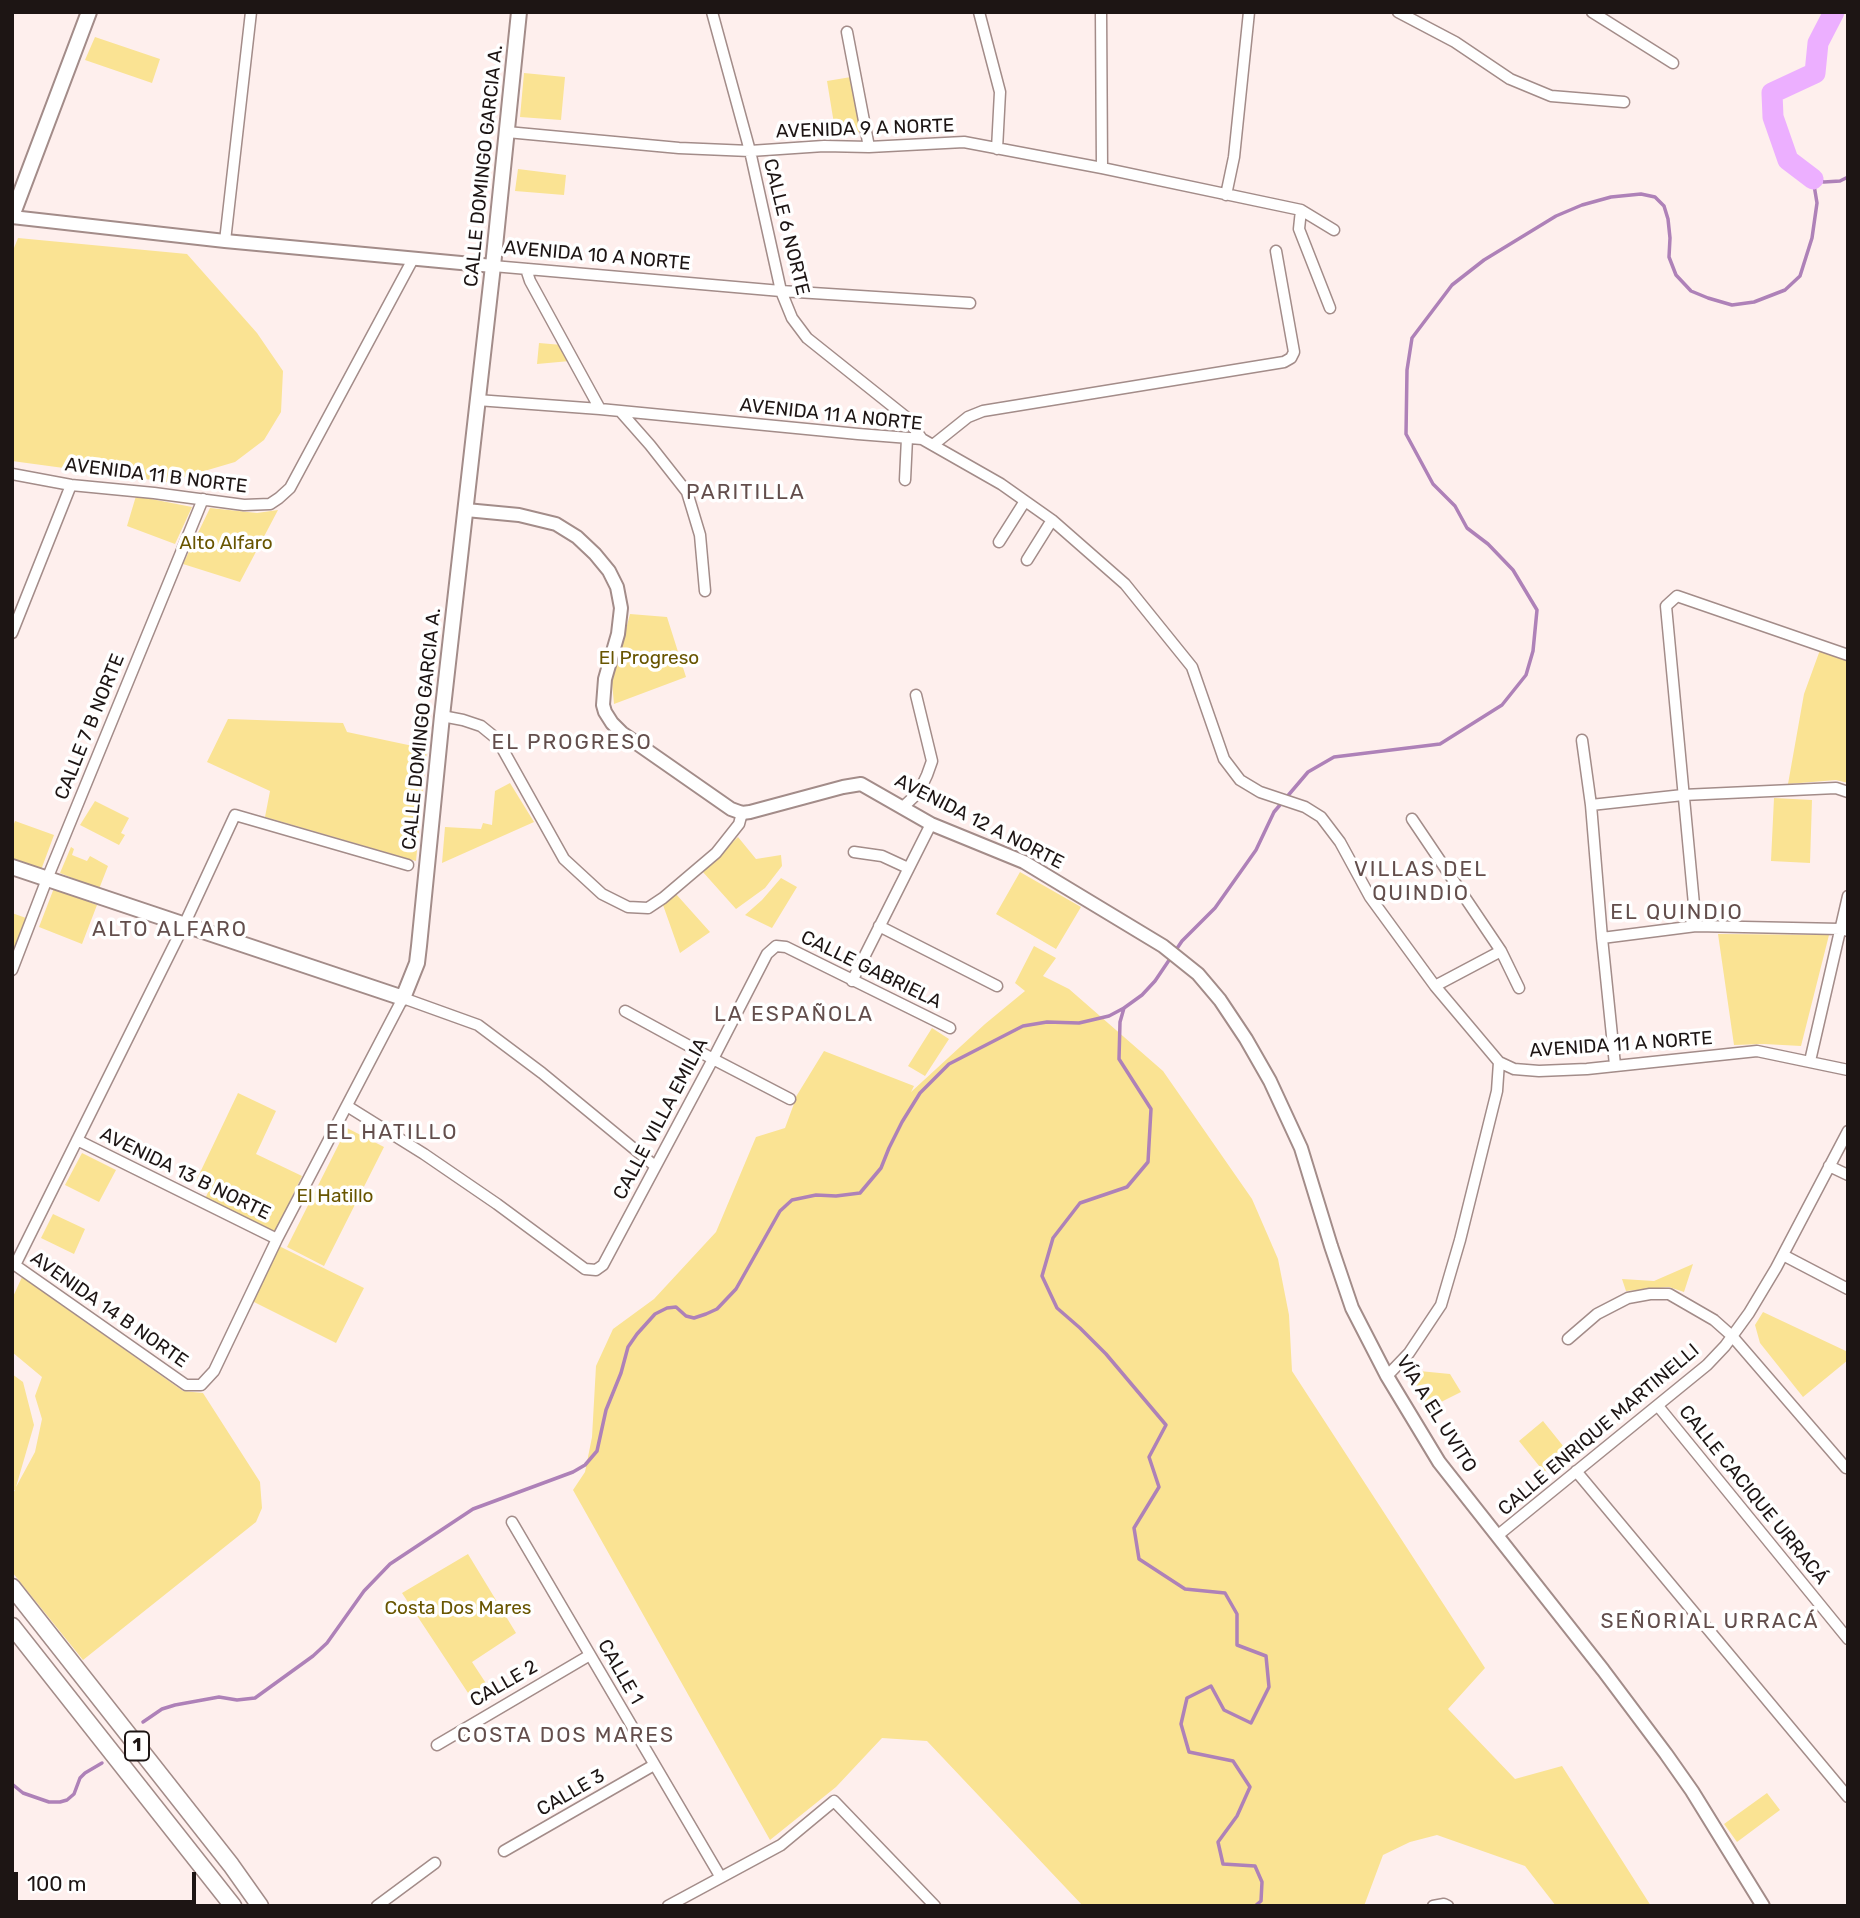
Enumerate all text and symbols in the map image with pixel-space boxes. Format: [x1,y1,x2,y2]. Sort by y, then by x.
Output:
street label: CALLE DOMINGO GARCIA A. [460,44,508,288]
street label: AVENIDA 9 A NORTE [775,114,955,144]
street label: CALLE 6 NORTE [758,156,814,298]
street label: AVENIDA 10 A NORTE [503,236,691,276]
street label: AVENIDA 11 A NORTE [739,394,923,436]
street label: AVENIDA 11 B NORTE [64,454,248,498]
district label: PARITILLA [687,480,805,506]
park label: Alto Alfaro [179,533,273,555]
street label: CALLE DOMINGO GARCIA A. [398,607,446,851]
park label: El Progreso [599,648,699,670]
street label: CALLE 7 B NORTE [50,651,130,803]
district label: EL PROGRESO [493,730,651,756]
street label: AVENIDA 12 A NORTE [891,769,1067,875]
district label: VILLAS DEL QUINDIO [1355,857,1487,907]
district label: EL QUINDIO [1612,900,1742,926]
district label: ALTO ALFARO [93,917,247,943]
street label: CALLE GABRIELA [797,926,945,1014]
district label: LA ESPAÑOLA [715,1002,873,1028]
street label: AVENIDA 11 A NORTE [1529,1027,1713,1063]
street label: CALLE VILLA EMILIA [609,1034,713,1204]
district label: EL HATILLO [327,1120,457,1146]
street label: AVENIDA 13 B NORTE [96,1123,274,1225]
park label: El Hatillo [297,1186,373,1208]
street label: AVENIDA 14 B NORTE [26,1247,192,1373]
street label: CALLE ENRIQUE MARTINELLI [1494,1339,1704,1521]
street label: VÍA A EL UVITO [1391,1351,1481,1477]
street label: CALLE CACIQUE URRACÁ [1674,1401,1832,1589]
park label: Costa Dos Mares [384,1598,532,1620]
district label: SEÑORIAL URRACÁ [1602,1609,1818,1635]
street label: CALLE 1 [592,1636,648,1708]
street label: CALLE 2 [466,1656,542,1712]
district label: COSTA DOS MARES [459,1723,673,1749]
road number: 1 [125,1731,149,1760]
street label: CALLE 3 [533,1765,609,1821]
scale bar [18,1858,200,1902]
text: 100 m [27,1871,86,1896]

